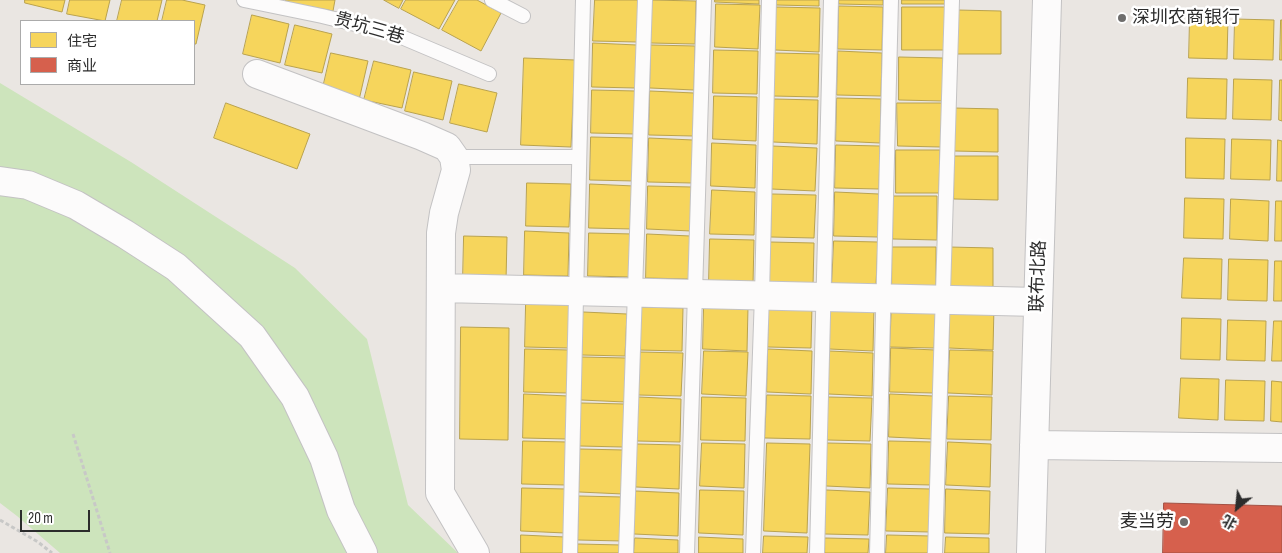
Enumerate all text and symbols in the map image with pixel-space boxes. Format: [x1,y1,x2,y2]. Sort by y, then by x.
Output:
place label: 深圳农商银行 [1132,7,1240,29]
street label: 贵坑三巷 [331,9,407,49]
marker: 深圳农商银行 [1116,12,1128,24]
legend [20,20,195,85]
text: 住宅 [67,32,97,51]
text: 商业 [67,57,97,76]
street label: 联布北路 [1027,240,1051,312]
north arrow [1212,483,1262,533]
scale bar [22,500,92,532]
text: 20 m [28,509,53,528]
place label: 麦当劳 [1120,511,1174,533]
text: 北 [1220,511,1240,532]
marker: 麦当劳 [1178,516,1190,528]

